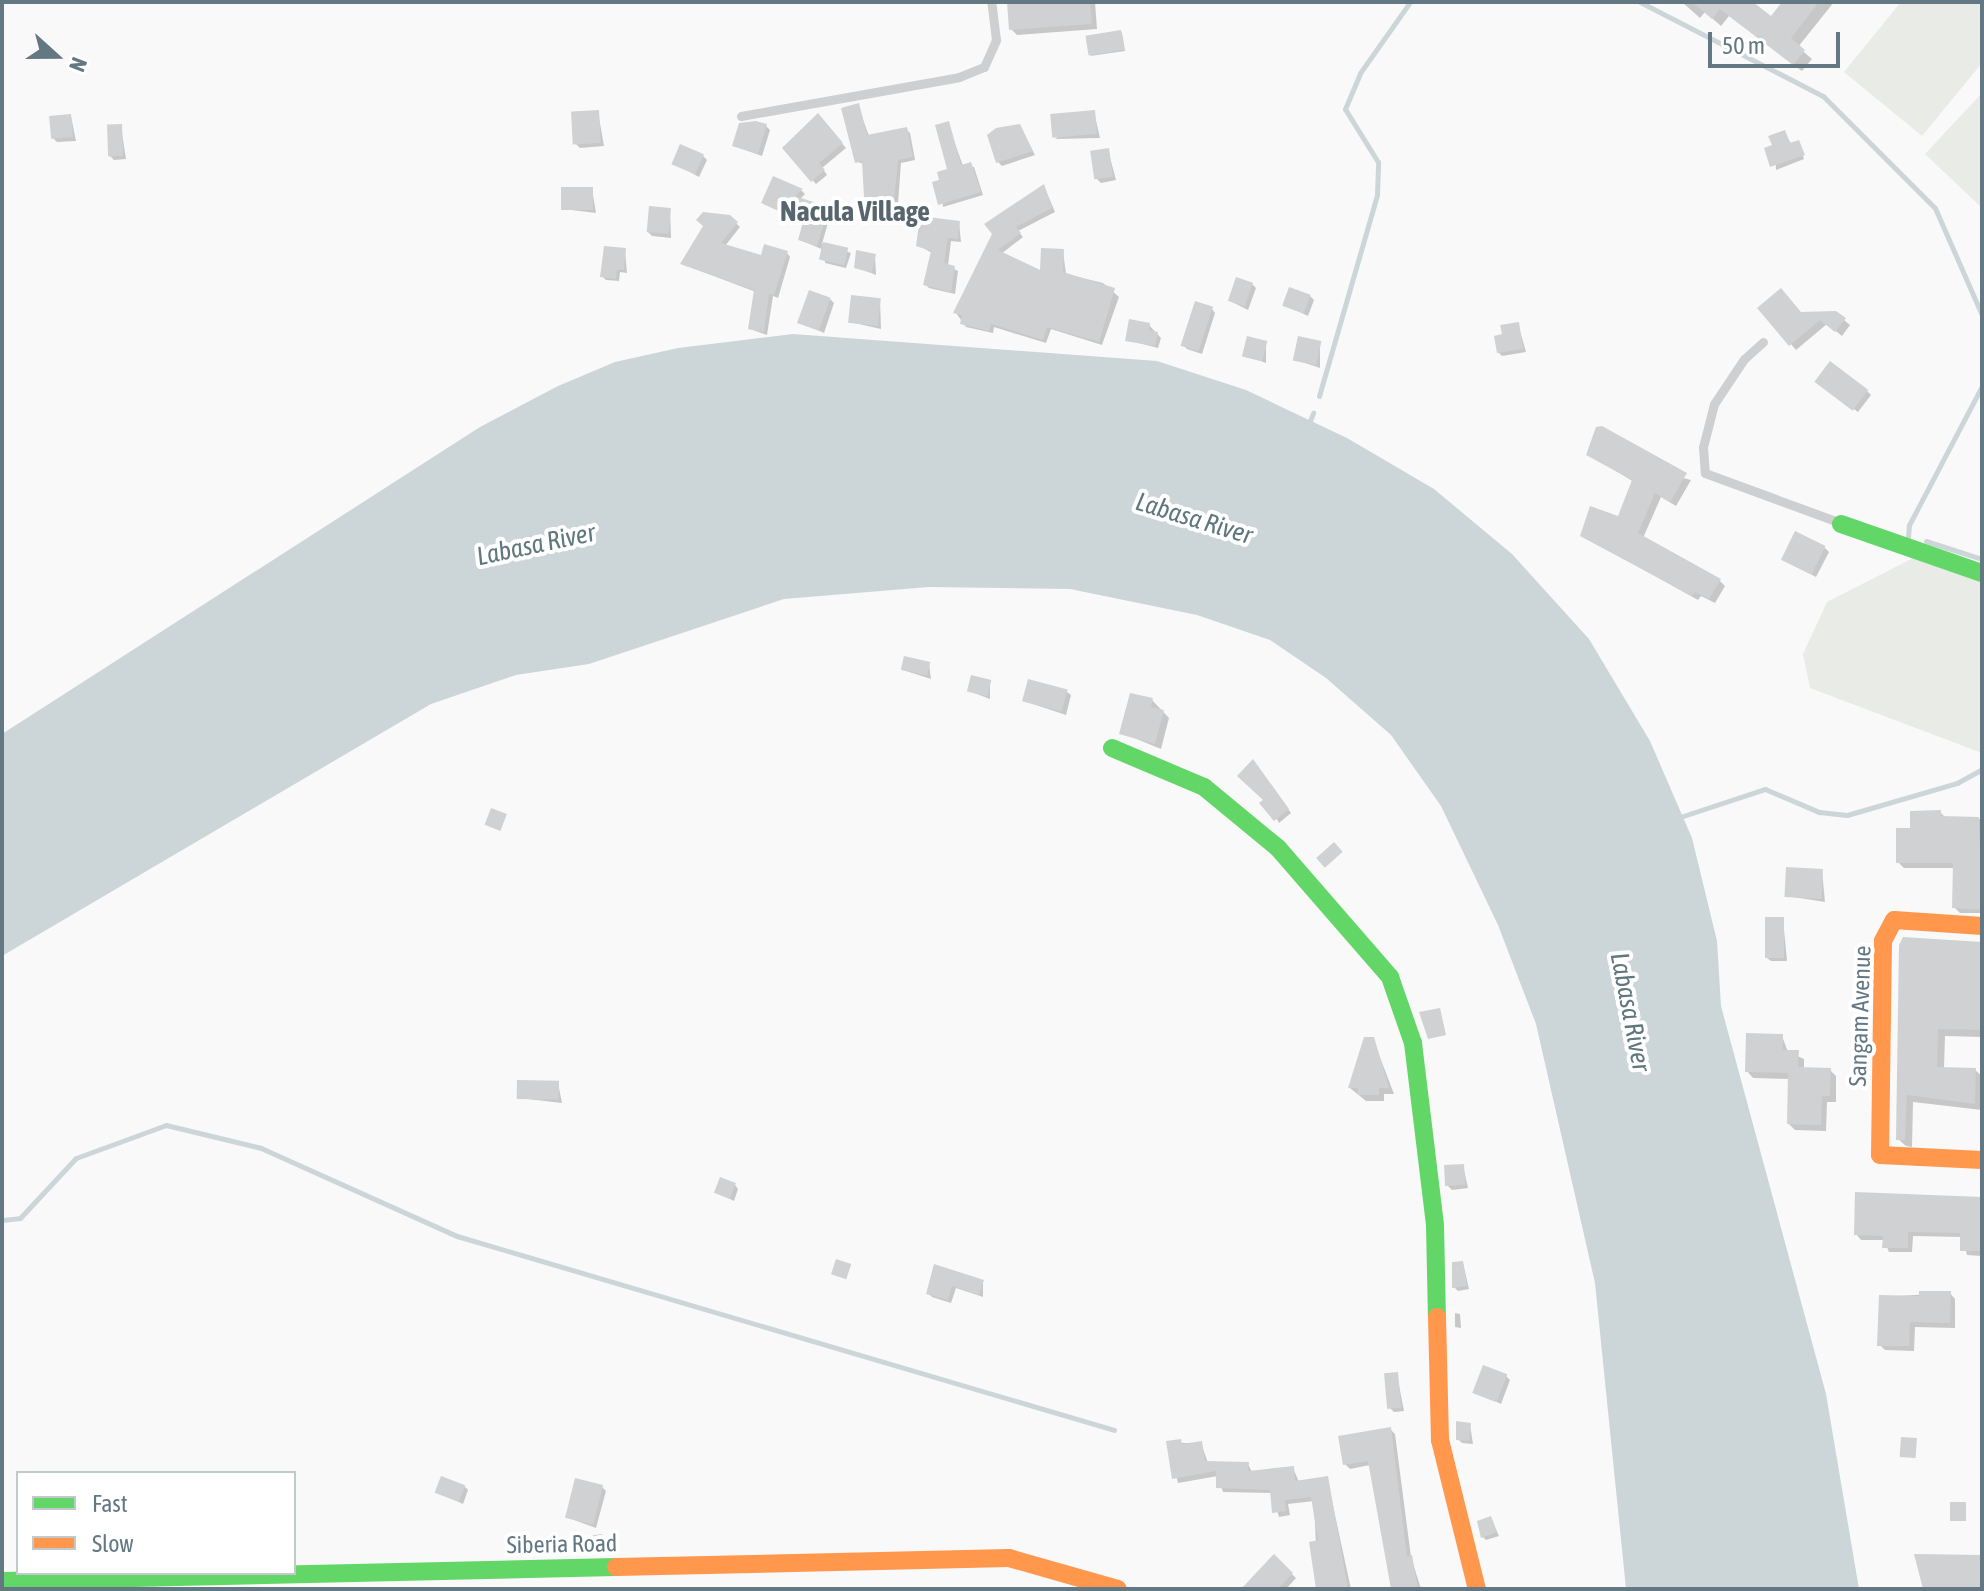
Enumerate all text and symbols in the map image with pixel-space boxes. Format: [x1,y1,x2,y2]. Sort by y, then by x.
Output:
north arrow [16,16,96,96]
scale bar [1712,16,1844,66]
text: 50 m [1722,32,1765,59]
text: N [64,54,93,75]
district label: Nacula Village [780,194,930,228]
water label: Labasa River [1132,486,1256,552]
water label: Labasa River [474,517,598,573]
street label: Sangam Avenue [1843,945,1877,1087]
water label: Labasa River [1603,950,1657,1074]
legend [16,1471,296,1575]
text: Fast [92,1490,128,1517]
street label: Siberia Road [506,1529,618,1559]
text: Slow [92,1530,134,1557]

